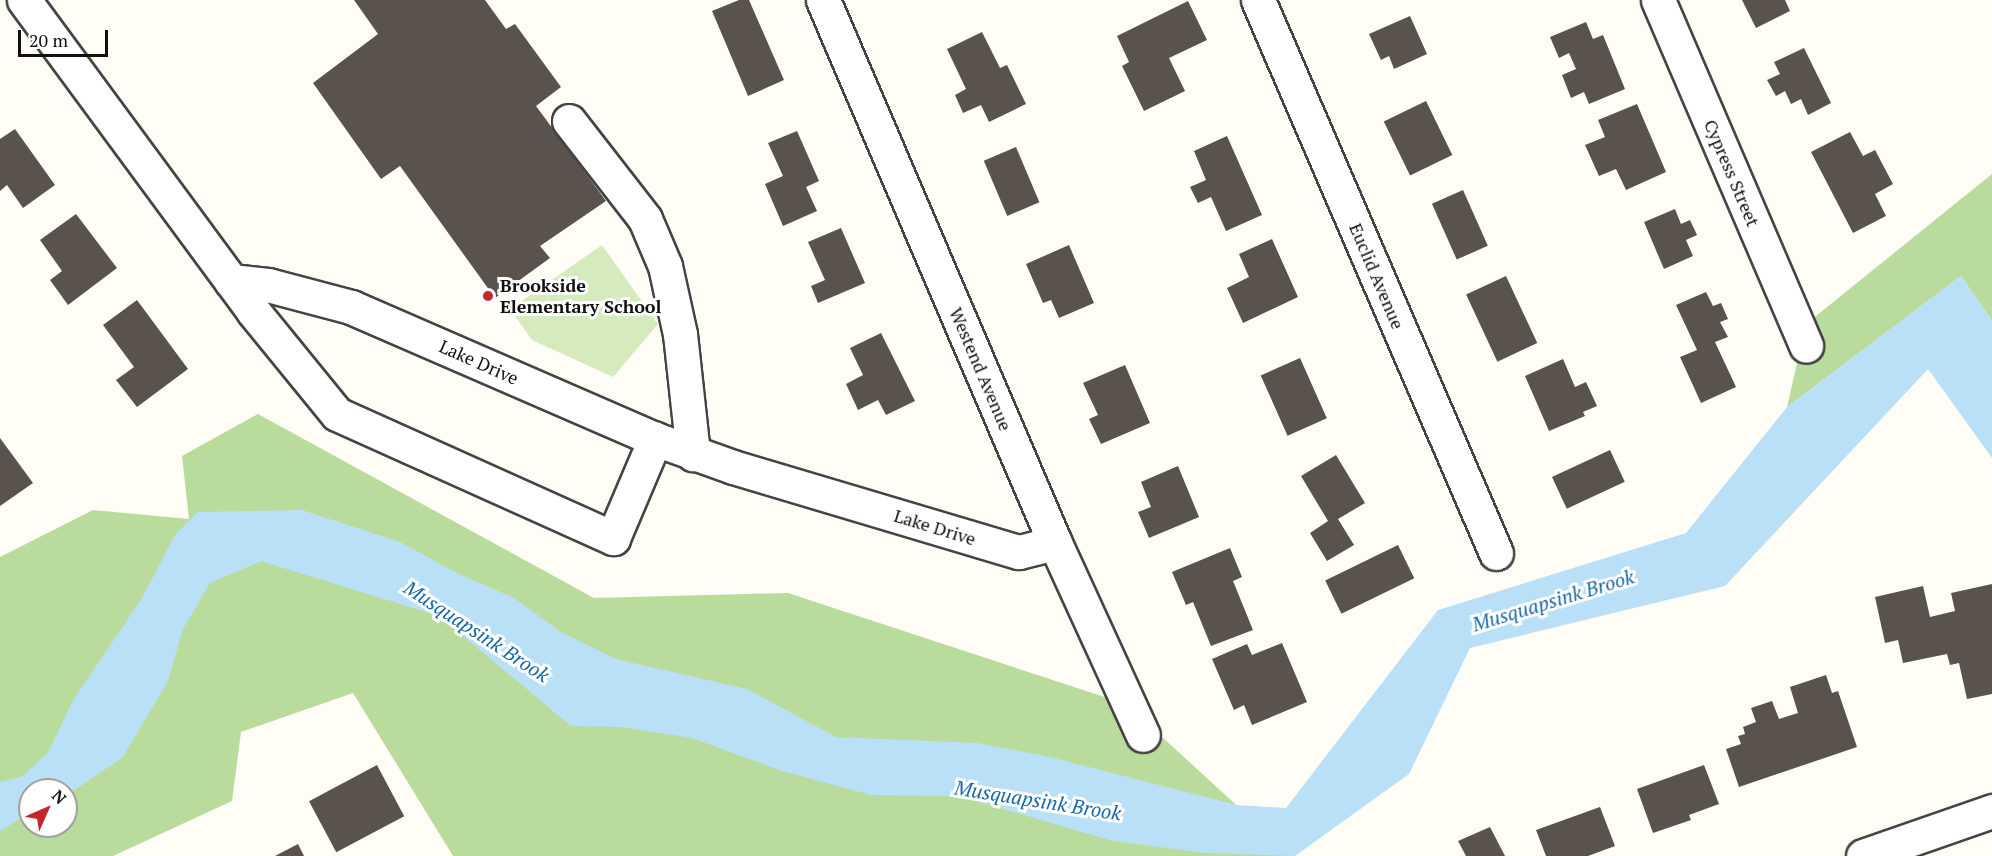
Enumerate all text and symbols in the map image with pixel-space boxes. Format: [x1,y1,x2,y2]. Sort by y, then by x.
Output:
scale bar [21,18,111,56]
text: 20 m [29,28,68,52]
street label: Cypress Street [1700,116,1764,230]
street label: Euclid Avenue [1345,220,1409,332]
place label: Brookside Elementary School [500,275,662,318]
marker: Brookside Elementary School [481,289,495,303]
street label: Westend Avenue [945,304,1017,434]
street label: Lake Drive [436,335,522,389]
street label: Lake Drive [891,504,979,550]
water label: Musquapsink Brook [1469,564,1637,636]
water label: Musquapsink Brook [400,575,554,687]
water label: Musquapsink Brook [953,775,1123,825]
north arrow [18,778,78,838]
text: N [47,785,71,809]

